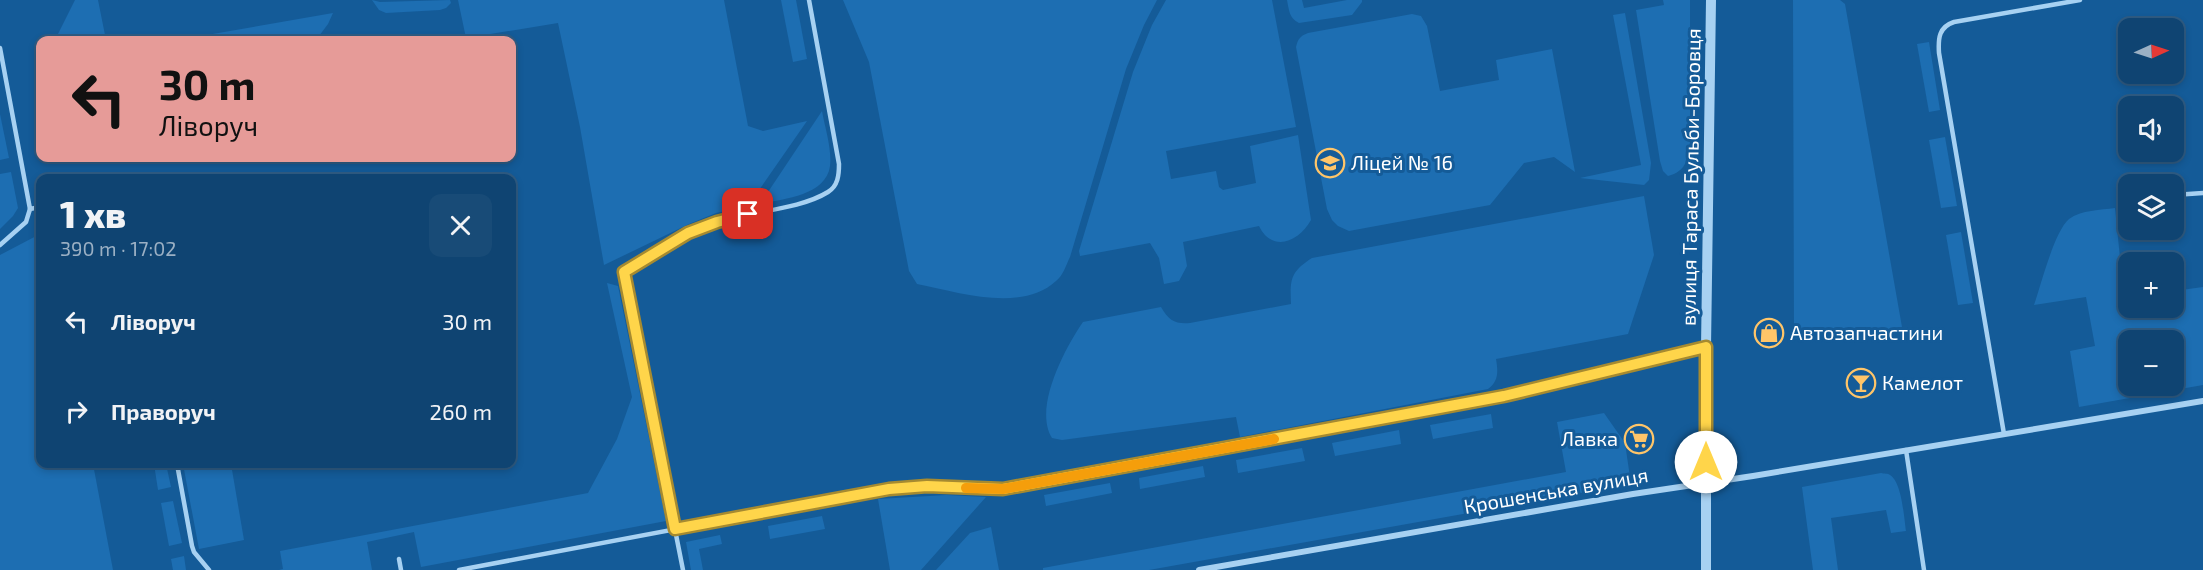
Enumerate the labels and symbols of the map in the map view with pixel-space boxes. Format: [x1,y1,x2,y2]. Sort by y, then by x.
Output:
north arrow [2118,18,2184,84]
street label: вулиця Тараса Бульби-Боровця [1675,28,1706,326]
school or university icon: Ліцей № 16 [1314,147,1346,179]
place label: Ліцей № 16 [1351,150,1453,174]
pin [722,188,773,239]
shop icon: Автозапчастини [1753,317,1785,349]
place label: Автозапчастини [1790,320,1943,344]
bar icon: Камелот [1845,367,1877,399]
place label: Камелот [1882,370,1963,394]
supermarket icon: Лавка [1623,423,1655,455]
place label: Лавка [1561,426,1618,450]
position arrow [1674,430,1738,494]
street label: Крошенська вулиця [1462,462,1650,519]

